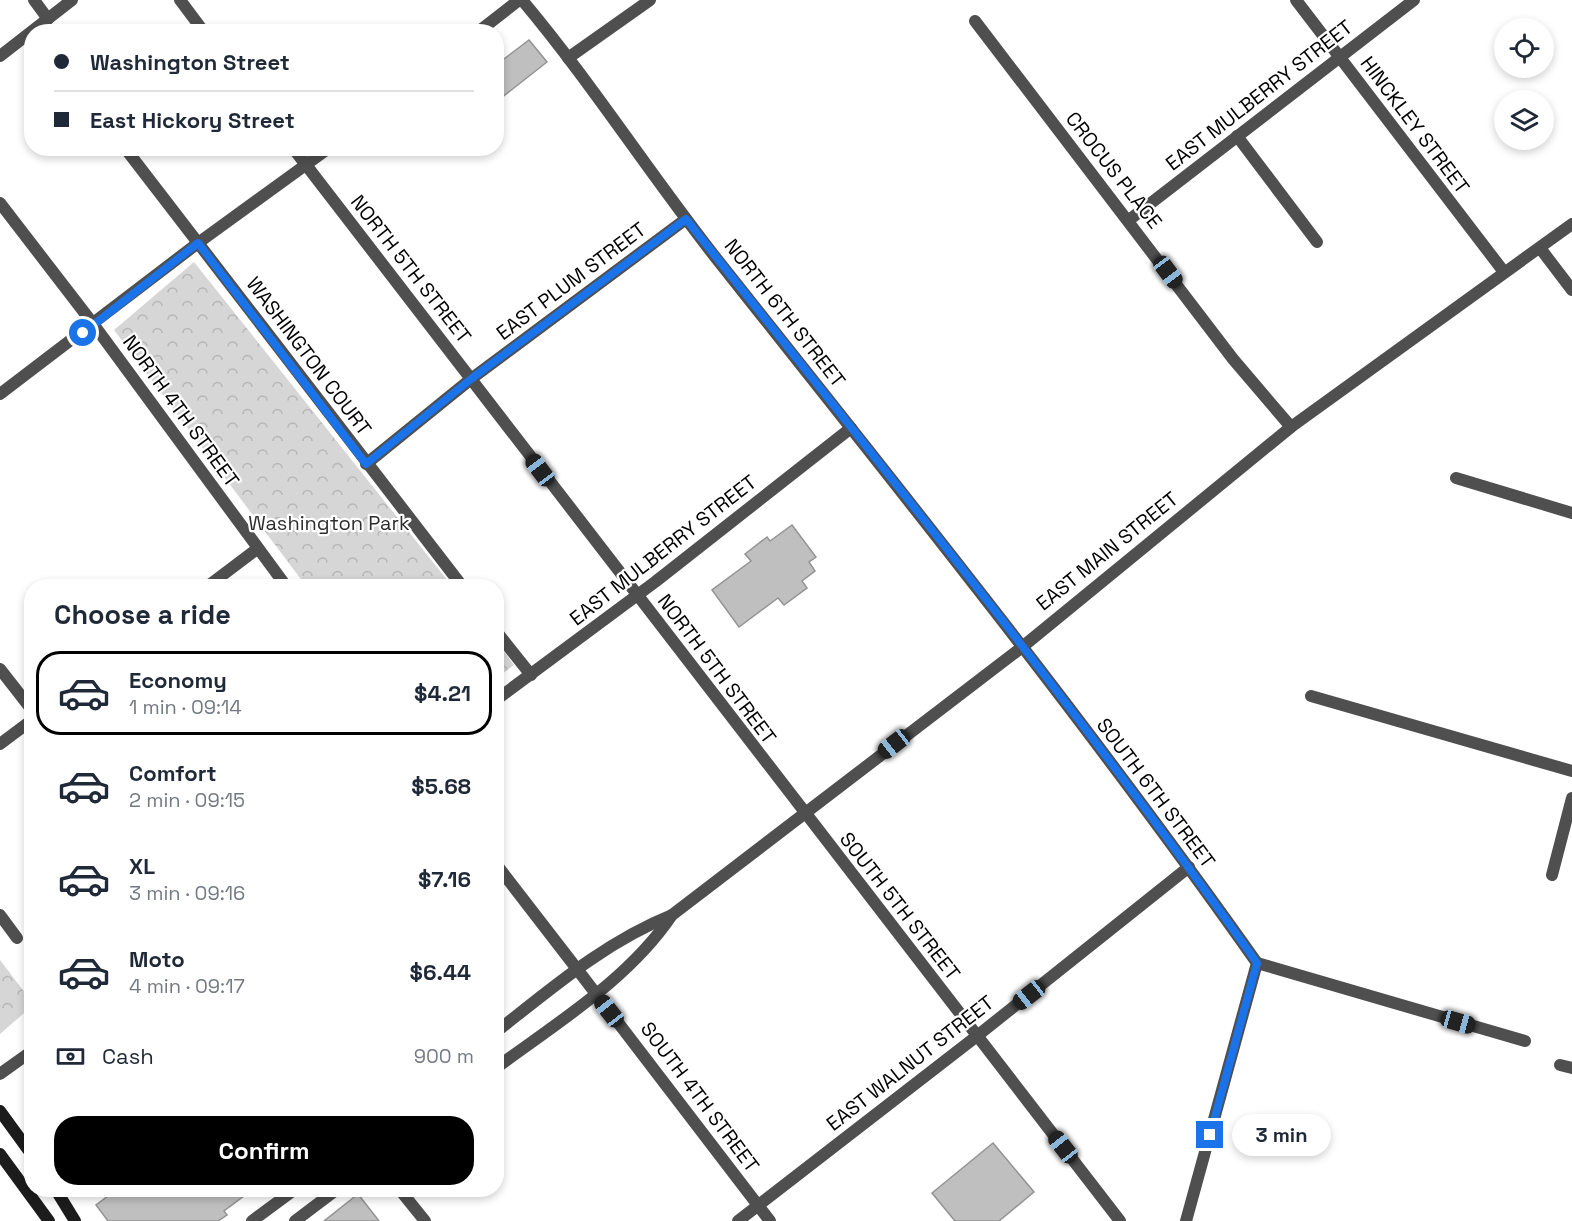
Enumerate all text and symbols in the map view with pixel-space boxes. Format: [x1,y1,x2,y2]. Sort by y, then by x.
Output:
street label: EAST MULBERRY STREET [1160,14,1358,176]
map controls [1494,18,1554,150]
button: locate [1494,18,1554,78]
text: Washington Street [90,48,290,76]
street label: HINCKLEY STREET [1355,51,1475,199]
button: layers [1494,90,1554,150]
text: East Hickory Street [90,106,295,134]
street label: CROCUS PLACE [1060,106,1168,234]
street label: NORTH 5TH STREET [345,190,477,349]
street label: EAST PLUM STREET [491,216,651,346]
street label: NORTH 6TH STREET [719,233,851,393]
car [1150,252,1186,292]
street label: WASHINGTON COURT [241,271,377,441]
route start [69,319,96,346]
street label: NORTH 4TH STREET [117,330,245,492]
car [522,450,558,490]
street label: EAST MULBERRY STREET [564,469,762,631]
street label: EAST MAIN STREET [1031,486,1184,616]
park label: Washington Park [248,510,410,536]
street label: NORTH 5TH STREET [652,589,782,749]
text: Choose a ride [54,597,231,632]
icon: car [57,666,111,720]
text: Economy [129,666,227,694]
text: $4.21 [414,679,471,707]
text: 1 min · 09:14 [129,694,242,720]
street label: SOUTH 6TH STREET [1091,713,1221,874]
car [874,726,914,762]
icon: car [57,759,111,813]
text: Comfort [129,759,217,787]
text: $5.68 [411,772,471,800]
text: 2 min · 09:15 [129,787,245,813]
street label: SOUTH 5TH STREET [834,827,966,986]
icon: car [57,852,111,906]
text: XL [129,852,155,880]
text: $7.16 [418,865,471,893]
text: 3 min · 09:16 [129,880,245,906]
icon: car [57,945,111,999]
text: Moto [129,945,185,973]
text: $6.44 [410,958,471,986]
text: 4 min · 09:17 [129,973,245,999]
car [1009,977,1049,1013]
street label: EAST WALNUT STREET [821,989,999,1137]
car [591,991,627,1031]
car [1438,1008,1478,1036]
street label: SOUTH 4TH STREET [635,1017,765,1178]
icon: cash [54,1040,87,1073]
text: Cash [102,1042,154,1070]
text: 900 m [414,1043,474,1069]
callout: 3 min [1231,1114,1330,1156]
button: Confirm [54,1116,474,1185]
route end [1196,1121,1223,1148]
text: 3 min [1256,1122,1307,1148]
car [1045,1127,1081,1167]

